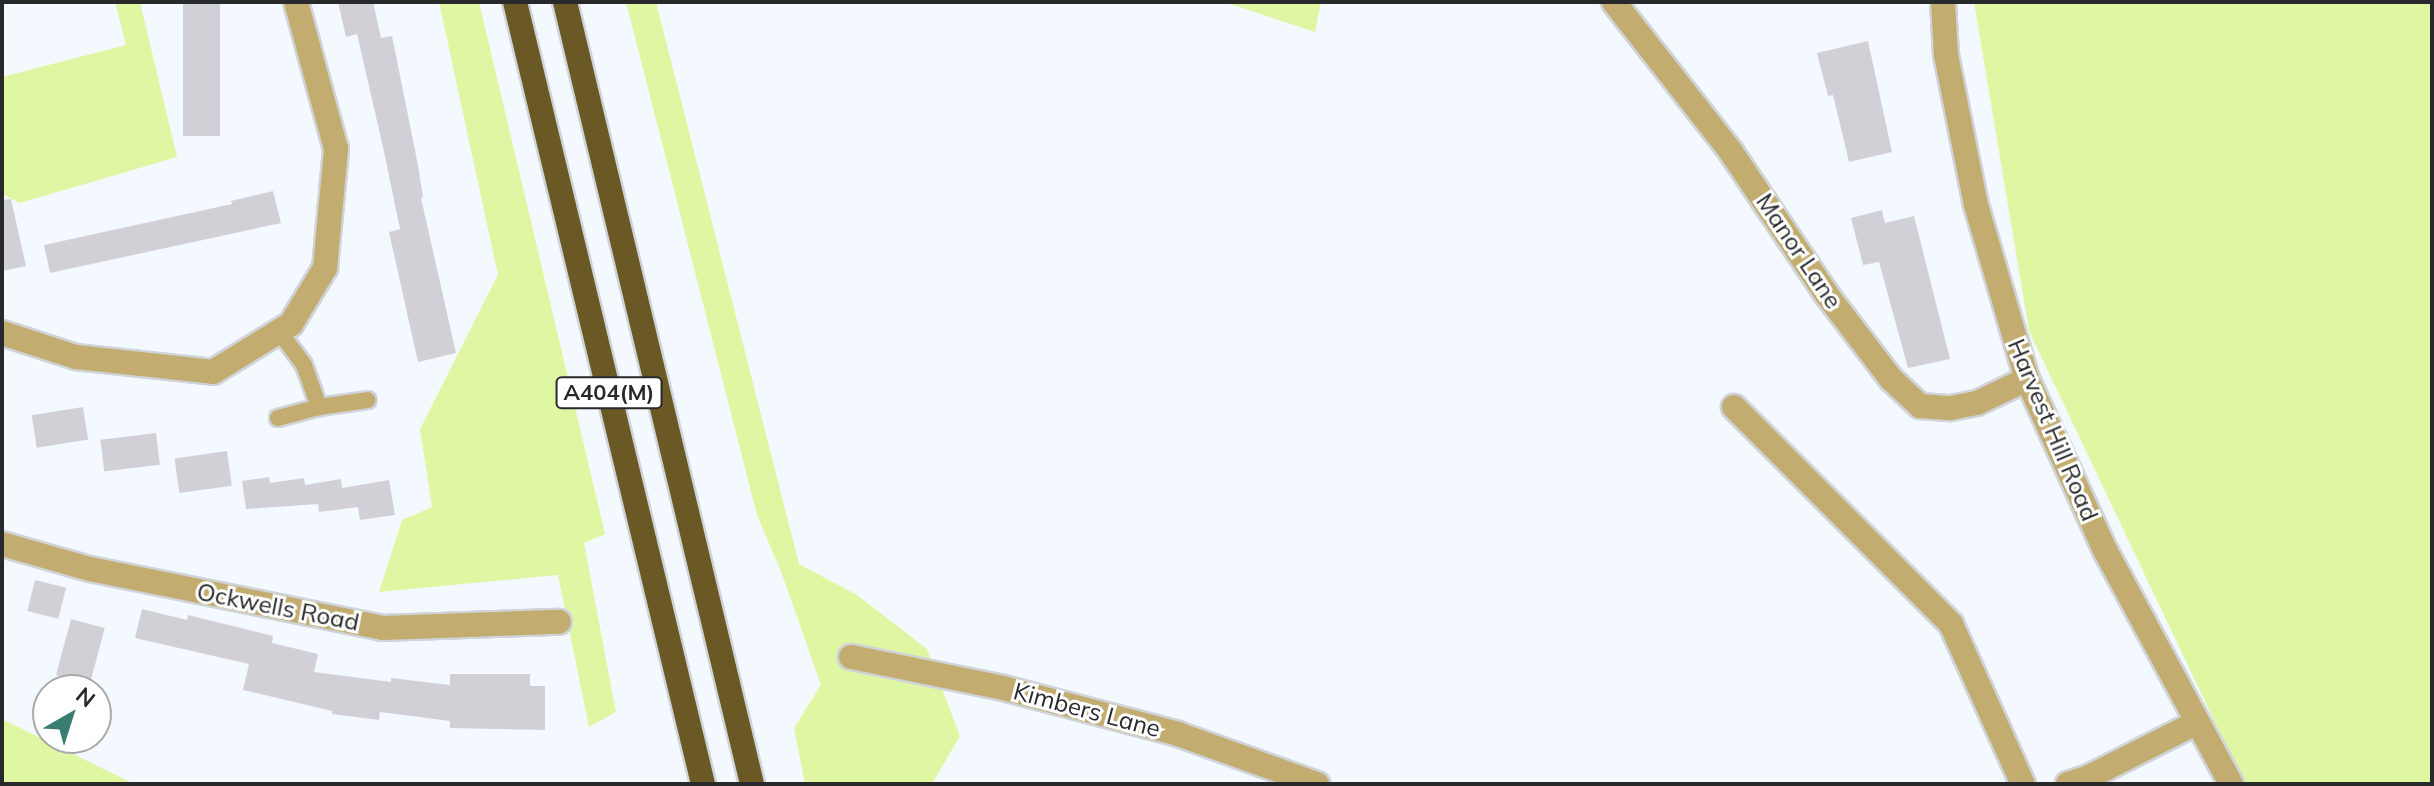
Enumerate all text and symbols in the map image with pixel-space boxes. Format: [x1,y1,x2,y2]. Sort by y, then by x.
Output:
street label: Manor Lane [1750,188,1848,314]
street label: Harvest Hill Road [2002,335,2104,525]
road number: A404(M) [555,375,663,411]
street label: Ockwells Road [194,577,362,637]
north arrow [32,674,112,754]
street label: Kimbers Lane [1010,677,1164,743]
text: N [71,681,101,713]

